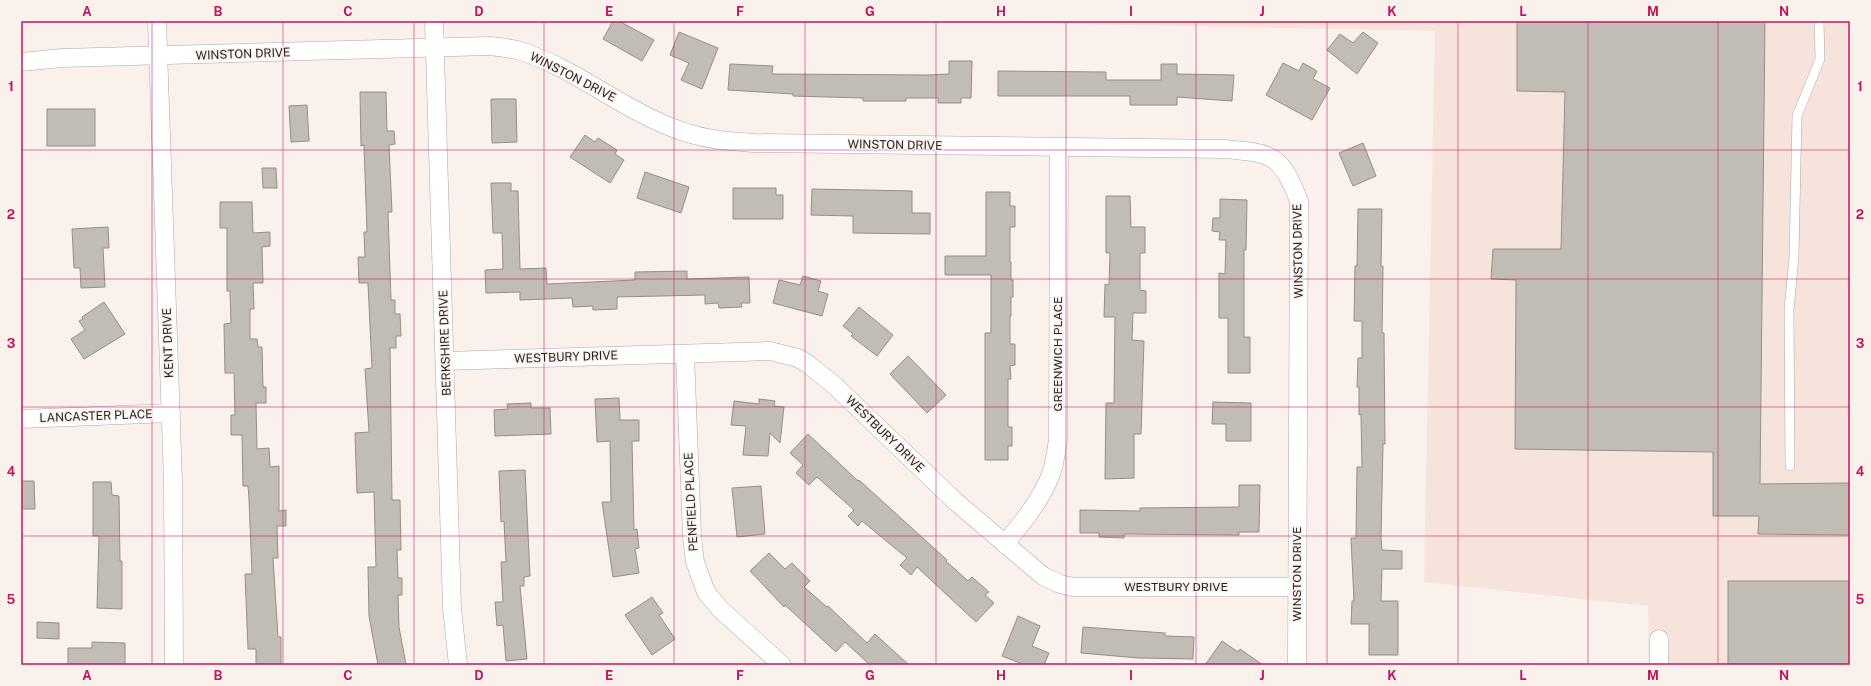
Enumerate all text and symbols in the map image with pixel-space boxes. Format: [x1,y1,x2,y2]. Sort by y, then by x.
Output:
text: A [82,4,92,19]
text: B [214,4,223,19]
text: C [343,4,353,19]
text: D [474,4,484,19]
text: E [605,4,613,19]
text: F [736,4,744,19]
text: G [865,4,875,19]
text: H [996,4,1006,19]
text: I [1129,4,1133,19]
text: J [1259,4,1265,19]
text: K [1387,4,1397,19]
text: L [1519,4,1527,19]
text: M [1647,4,1659,19]
text: N [1779,4,1789,19]
street label: WINSTON DRIVE [195,45,291,63]
street label: WINSTON DRIVE [528,49,618,105]
text: 1 [8,79,14,94]
text: 1 [1857,79,1863,94]
street label: WINSTON DRIVE [847,137,943,153]
street label: WINSTON DRIVE [1290,203,1306,299]
text: 2 [7,207,15,222]
text: 2 [1856,207,1864,222]
street label: BERKSHIRE DRIVE [436,290,454,396]
street label: GREENWICH PLACE [1051,297,1065,411]
street label: KENT DRIVE [160,308,176,378]
text: 3 [7,336,16,351]
text: 3 [1856,336,1865,351]
street label: WESTBURY DRIVE [514,348,618,366]
street label: WESTBURY DRIVE [843,393,927,475]
street label: LANCASTER PLACE [39,407,153,425]
street label: PENFIELD PLACE [681,452,701,552]
text: 4 [7,464,16,479]
text: 4 [1856,464,1865,479]
street label: WINSTON DRIVE [1290,527,1304,621]
street label: WESTBURY DRIVE [1124,580,1228,594]
text: 5 [7,592,16,607]
text: 5 [1856,592,1865,607]
text: A [82,668,92,683]
text: B [214,668,223,683]
text: C [343,668,353,683]
text: D [474,668,484,683]
text: E [605,668,613,683]
text: F [736,668,744,683]
text: G [865,668,875,683]
text: H [996,668,1006,683]
text: I [1129,668,1133,683]
text: J [1259,668,1265,683]
text: K [1387,668,1397,683]
text: L [1519,668,1527,683]
text: M [1647,668,1659,683]
text: N [1779,668,1789,683]

